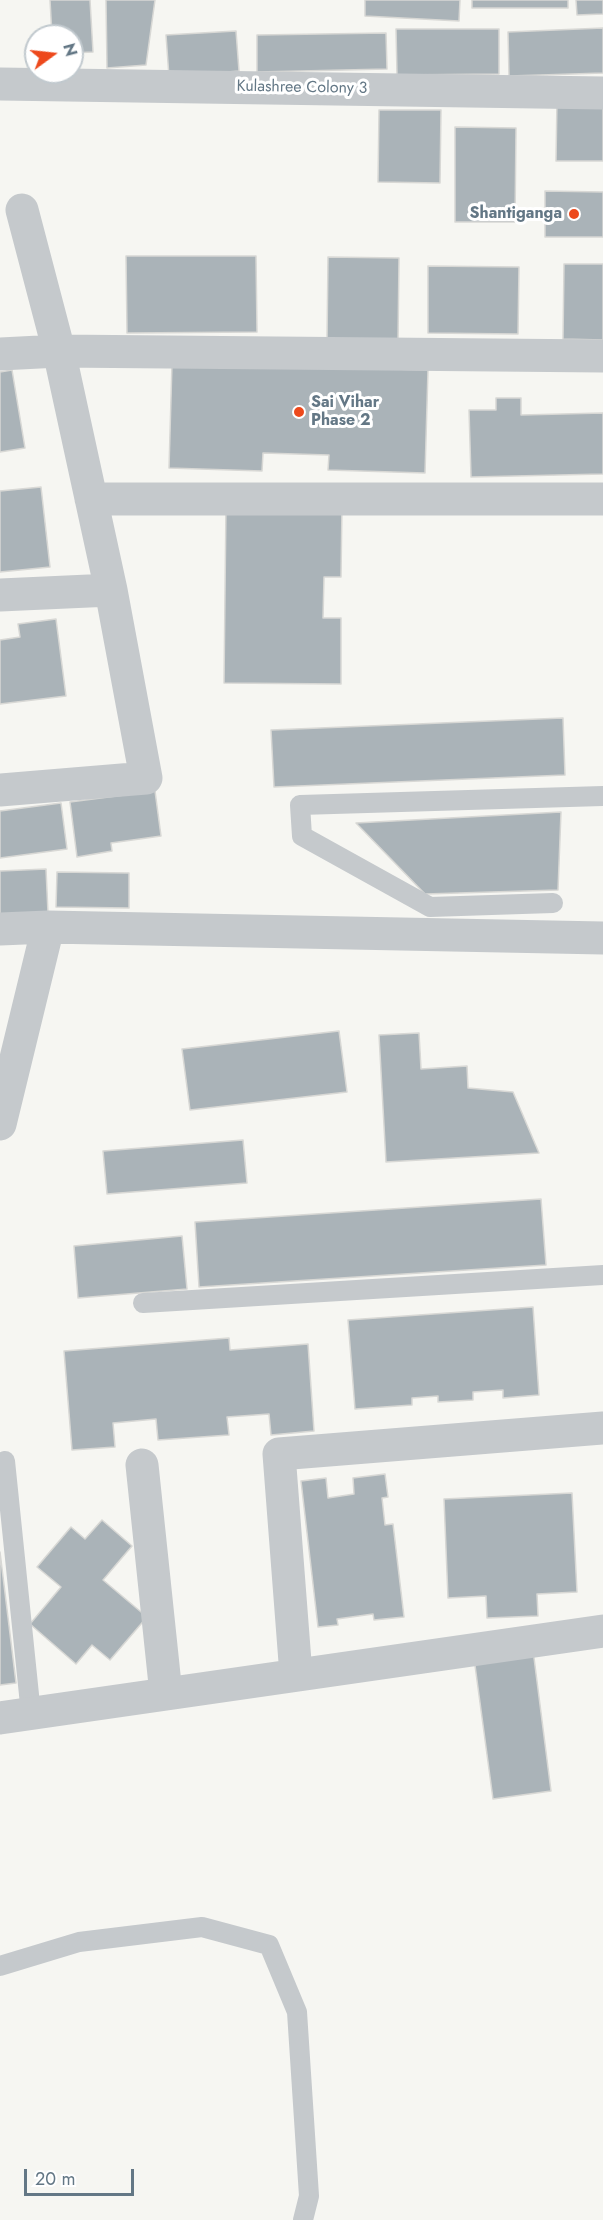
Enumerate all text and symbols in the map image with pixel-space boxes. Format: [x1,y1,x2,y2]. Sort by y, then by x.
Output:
north arrow [24,24,84,84]
text: N [57,41,83,59]
street label: Kulashree Colony 3 [236,77,368,99]
place label: Shantiganga [470,204,562,224]
marker: Shantiganga [567,207,581,221]
place label: Sai Vihar Phase 2 [311,393,379,431]
marker: Sai Vihar Phase 2 [292,405,306,419]
scale bar [27,2157,136,2195]
text: 20 m [35,2166,75,2192]

